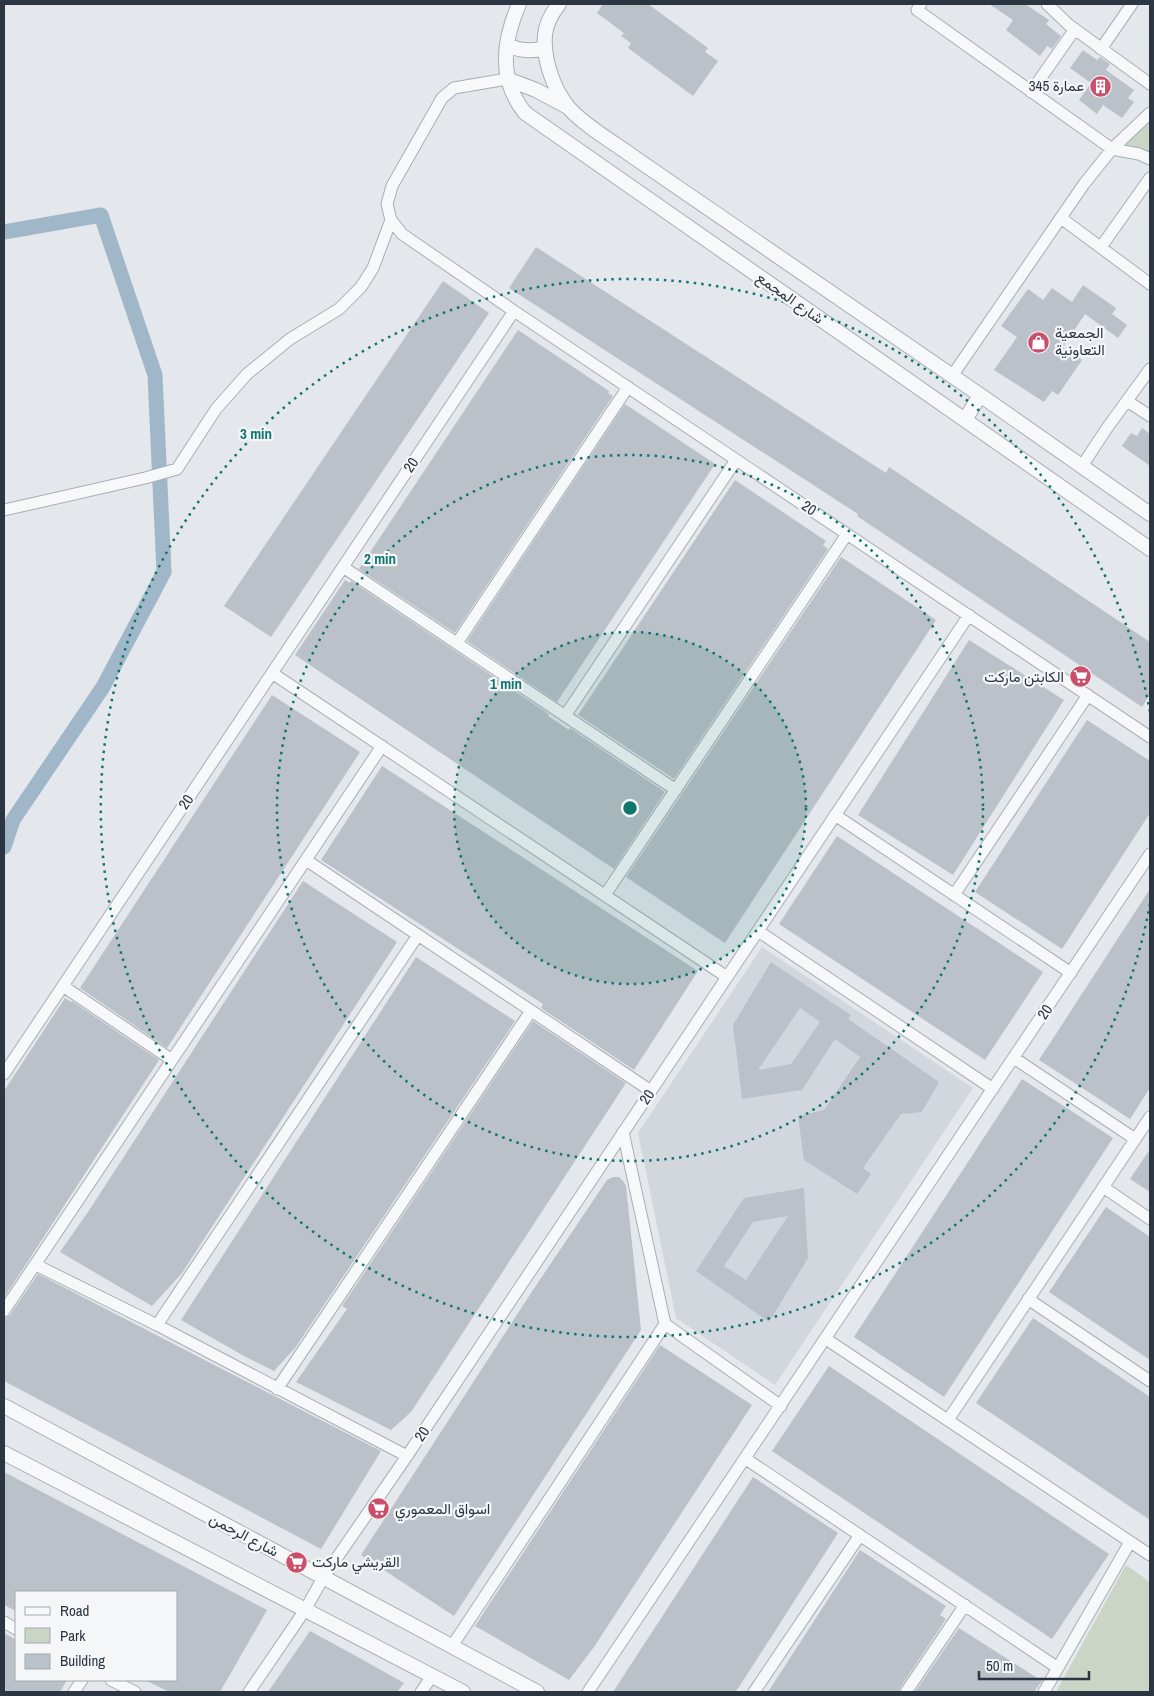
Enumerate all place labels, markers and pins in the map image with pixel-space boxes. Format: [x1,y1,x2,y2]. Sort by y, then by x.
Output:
building icon: عمارة 345 [1088,74,1112,98]
place label: عمارة 345 [1029,75,1084,96]
place label: الجمعية التعاونية [1055,322,1105,360]
shop icon: الجمعية التعاونية [1027,330,1051,354]
supermarket icon: الكابتن ماركت [1068,665,1092,689]
place label: الكابتن ماركت [984,666,1064,687]
centre of rings [621,799,639,817]
supermarket icon: اسواق المعموري [367,1497,391,1521]
place label: اسواق المعموري [395,1498,490,1522]
supermarket icon: القريشي ماركت [284,1550,308,1574]
place label: القريشي ماركت [312,1551,400,1575]

